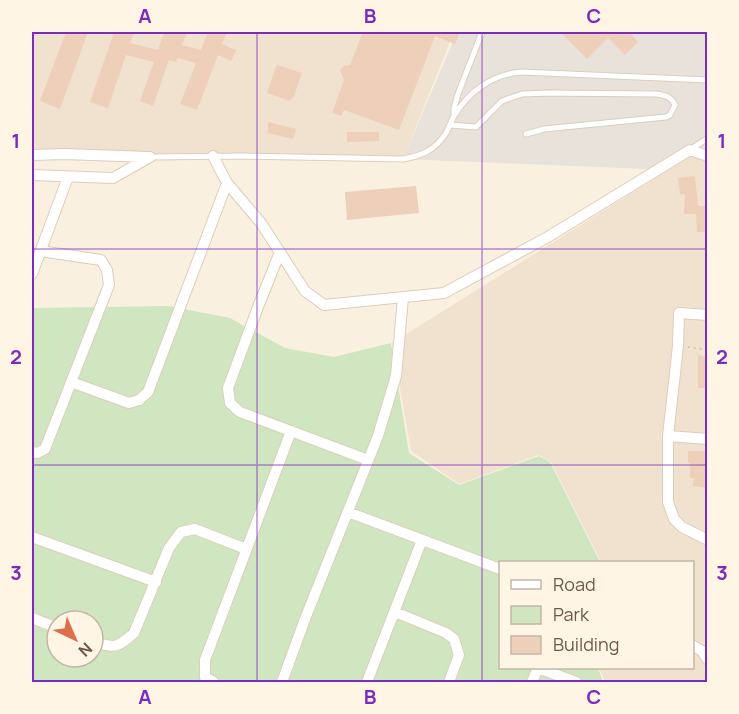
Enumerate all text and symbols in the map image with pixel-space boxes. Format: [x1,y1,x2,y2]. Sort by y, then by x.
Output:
text: A [138,2,152,29]
text: B [364,2,377,29]
text: C [587,2,601,29]
text: 1 [12,127,20,154]
text: 1 [718,127,726,154]
text: 2 [10,343,22,370]
text: 2 [716,343,728,370]
text: 3 [10,559,22,586]
text: 3 [716,559,728,586]
legend [499,561,694,669]
text: Road [553,572,596,596]
text: Park [553,602,590,626]
north arrow [45,609,105,669]
text: Building [553,632,619,656]
text: N [74,638,97,662]
text: A [138,683,152,710]
text: B [364,683,377,710]
text: C [587,683,601,710]

